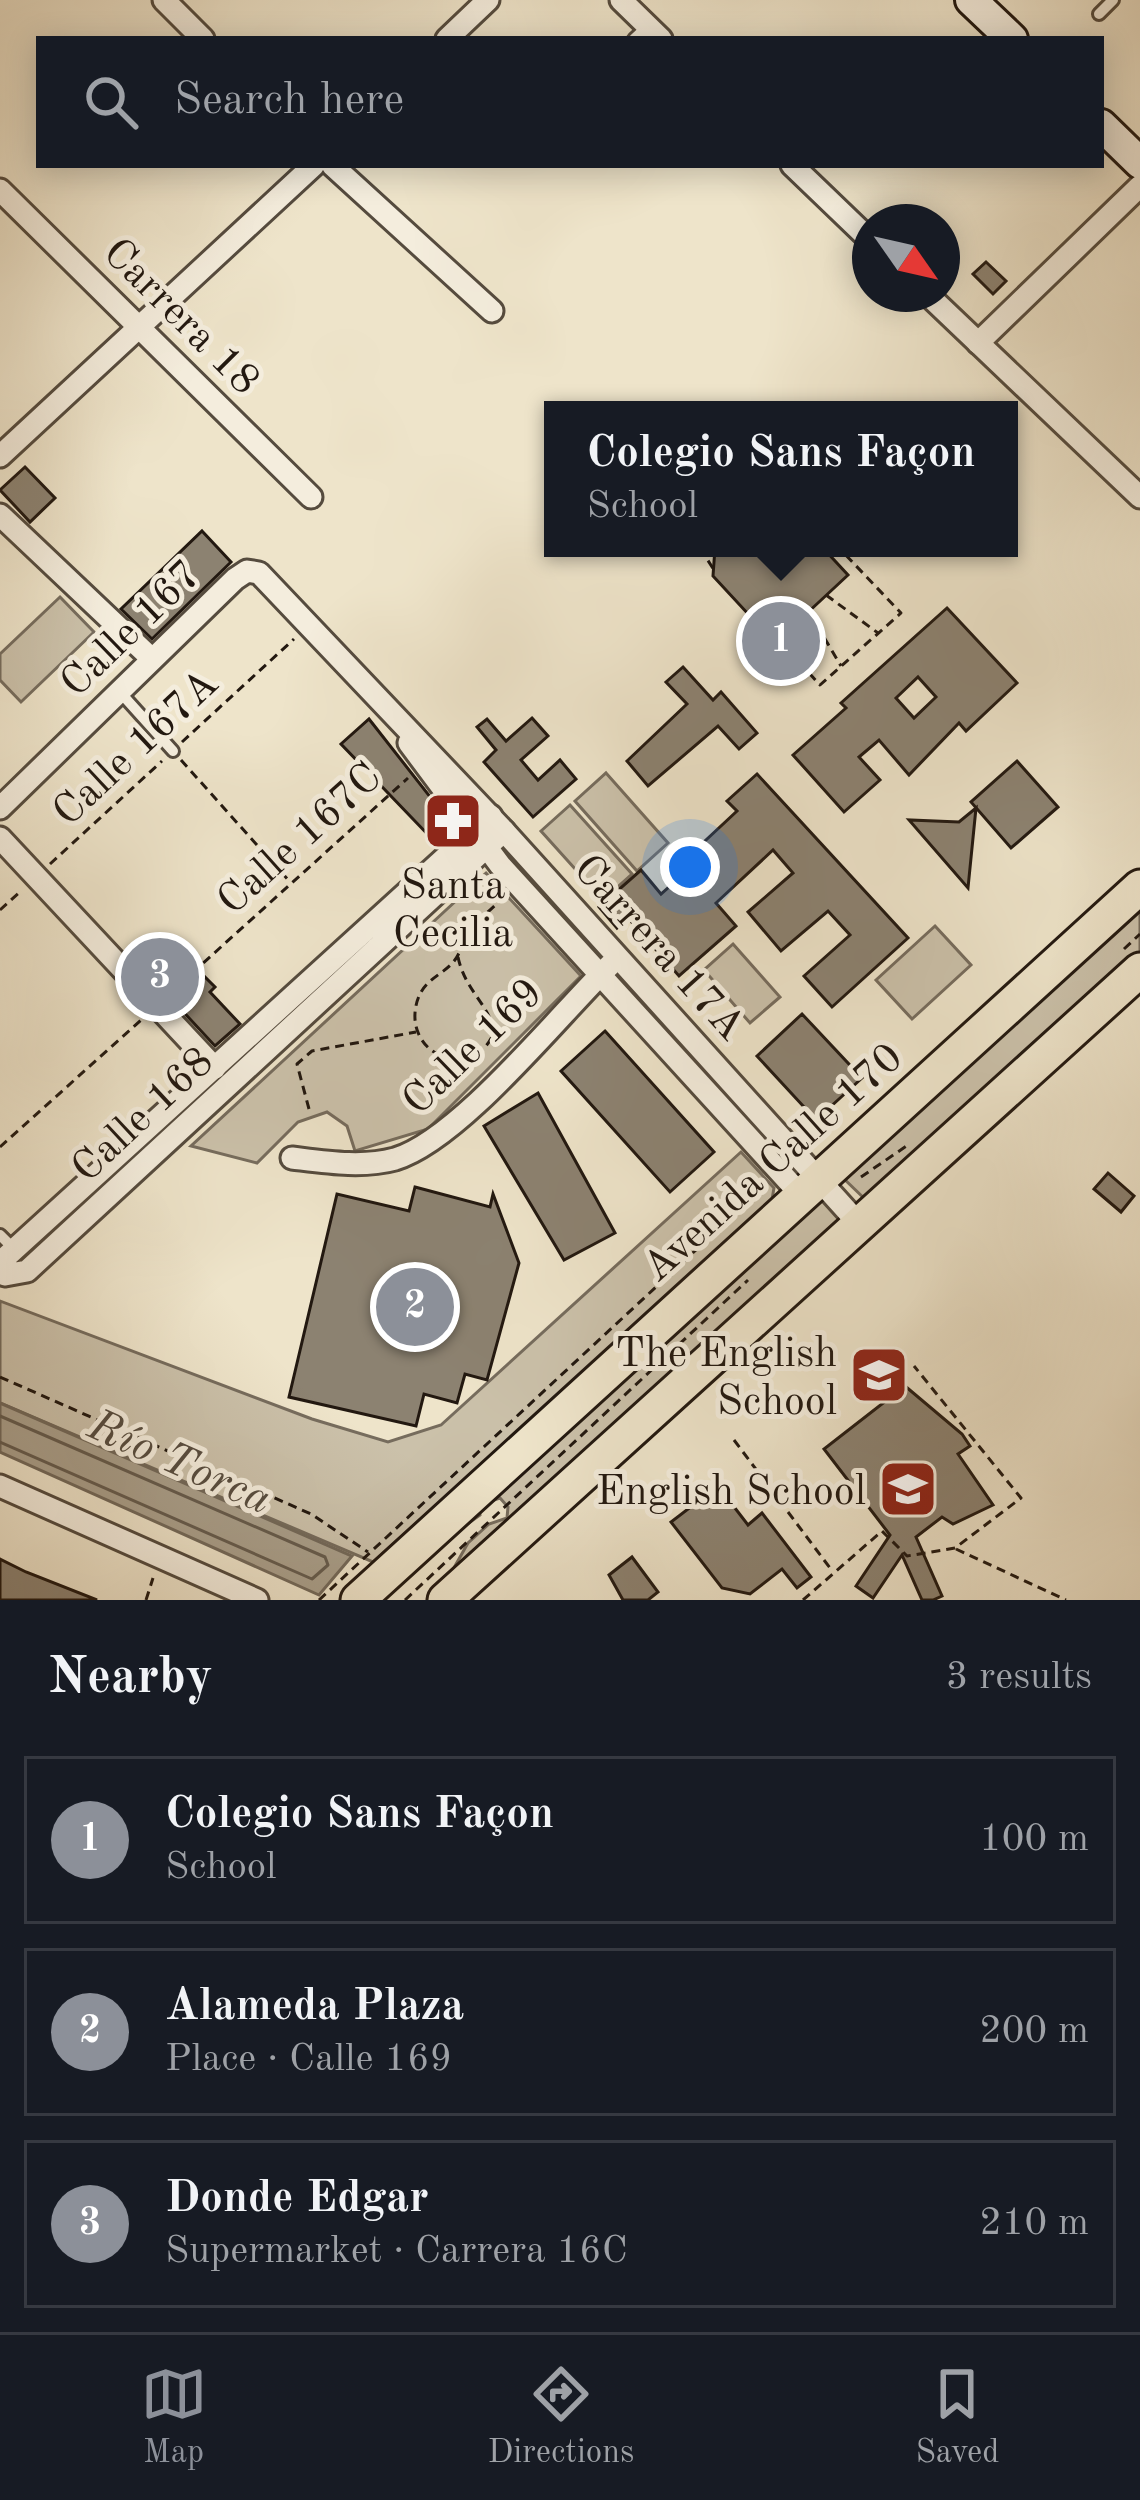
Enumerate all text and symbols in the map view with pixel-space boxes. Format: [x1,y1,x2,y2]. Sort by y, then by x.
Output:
search box [36,36,1104,168]
icon: search [78,69,144,135]
text: Search here [174,79,404,124]
north arrow [852,204,960,312]
street label: Carrera 18 [94,232,266,404]
popup [544,401,1018,557]
text: Colegio Sans Façon [586,432,976,477]
text: School [586,487,698,526]
street label: Calle 167 [54,554,210,706]
pin: 1 [742,596,820,686]
street label: Calle 167A [46,663,227,835]
street label: Calle 167C [211,756,390,924]
pharmacy icon: Santa Cecilia [422,790,484,852]
your location [660,837,720,897]
street label: Carrera 17A [564,848,752,1049]
place label: Santa Cecilia [393,866,513,956]
pin: 3 [121,932,199,1022]
street label: Calle 169 [396,972,552,1124]
street label: Avenida Calle 170 [636,1037,912,1291]
street label: Calle 168 [65,1041,222,1191]
pin: 2 [376,1262,454,1352]
place label: The English School [615,1334,837,1424]
school or university icon: The English School [848,1344,910,1406]
water label: Río Torca [80,1403,277,1524]
school or university icon: English School [877,1458,939,1520]
place label: English School [596,1472,866,1514]
text: Nearby [48,1653,213,1704]
text: 3 results [946,1658,1092,1697]
text: Colegio Sans Façon [165,1793,554,1838]
text: 1 [79,1820,101,1859]
text: 100 m [979,1820,1089,1859]
text: School [165,1848,277,1887]
text: Alameda Plaza [165,1985,464,2030]
text: 2 [79,2012,101,2051]
text: 200 m [979,2012,1089,2051]
text: Place · Calle 169 [165,2040,452,2079]
text: Donde Edgar [165,2177,429,2222]
text: 3 [79,2204,101,2243]
text: 210 m [979,2204,1089,2243]
text: Supermarket · Carrera 16C [165,2232,628,2271]
tab: Map [141,2361,207,2474]
tab: Directions [488,2361,634,2474]
tab: Saved [915,2361,999,2474]

